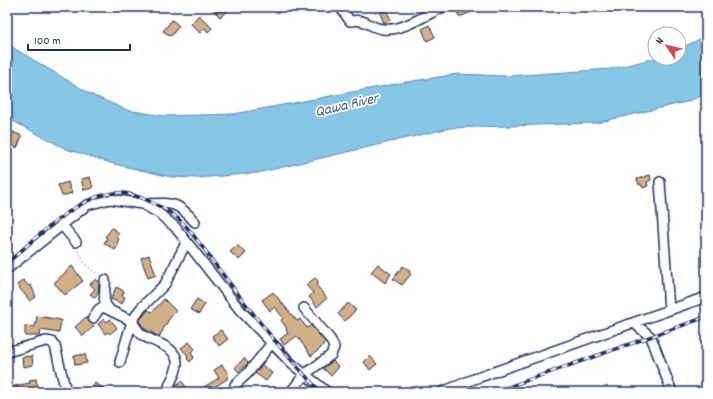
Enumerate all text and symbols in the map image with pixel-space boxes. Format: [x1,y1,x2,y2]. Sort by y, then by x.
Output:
scale bar [28,26,130,52]
north arrow [647,26,687,66]
text: 100 m [34,33,61,50]
text: N [652,34,669,48]
water label: Qawa River [313,88,382,124]

